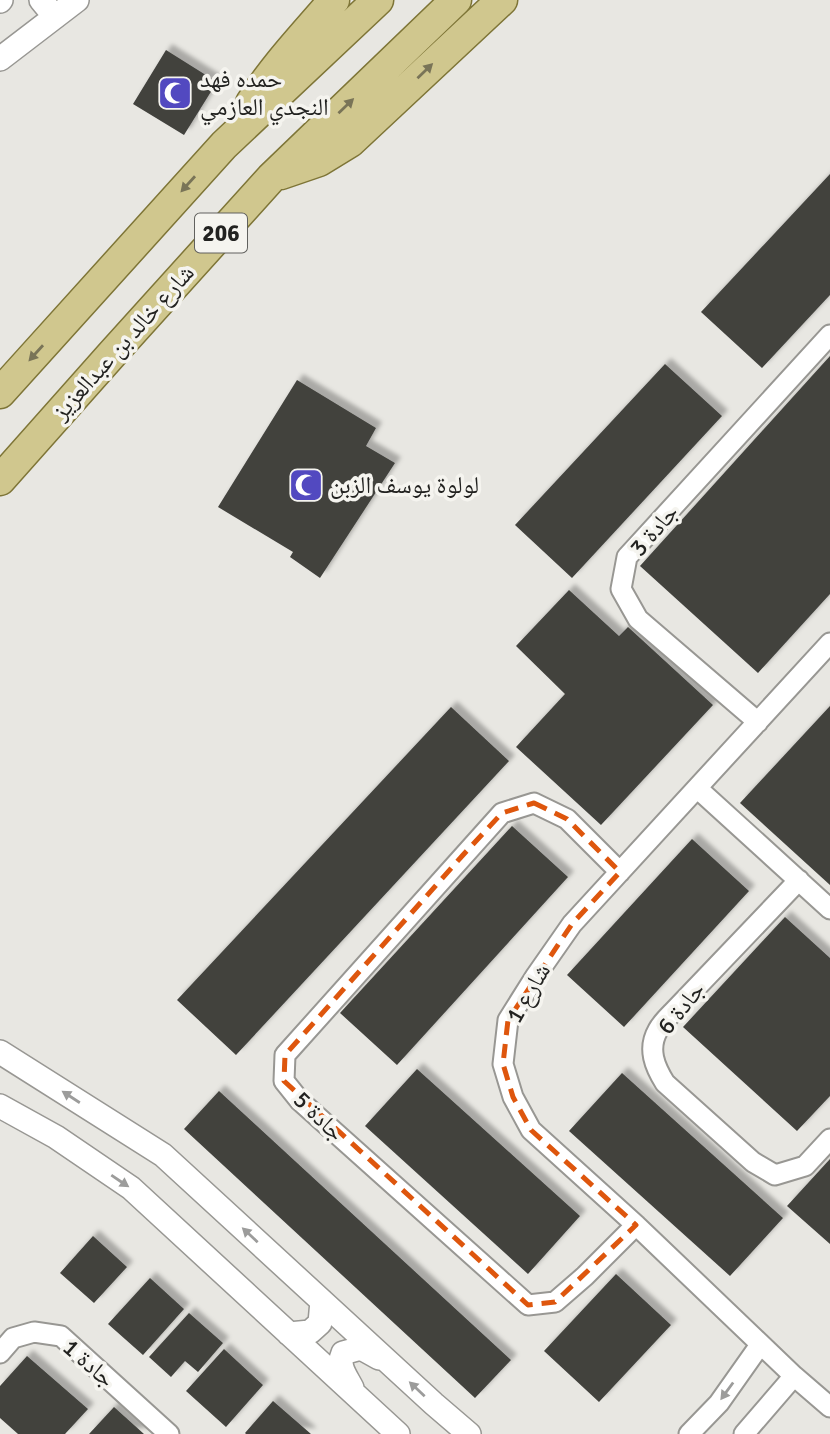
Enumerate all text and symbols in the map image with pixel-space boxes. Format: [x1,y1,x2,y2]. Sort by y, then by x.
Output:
one-way arrow [417,63,434,79]
place label: حمده فهد النجدي العازمي [200,64,329,126]
mosque icon: حمده فهد النجدي العازمي [156,74,194,112]
one-way arrow [337,98,354,115]
one-way arrow [181,175,197,192]
road number: 206 [195,214,247,252]
street label: شارع خالد بن عبدالعزيز [45,258,201,427]
one-way arrow [28,344,44,362]
mosque icon: لولوة يوسف الزبن [287,466,325,504]
place label: لولوة يوسف الزبن [330,470,479,500]
street label: جادة 3 [623,498,685,562]
street label: شارع 1 [499,958,557,1028]
street label: جادة 6 [651,976,711,1040]
street label: جادة 5 [287,1085,351,1147]
one-way arrow [61,1091,80,1104]
one-way arrow [111,1174,130,1187]
one-way arrow [242,1228,259,1244]
street label: جادة 1 [57,1332,121,1394]
one-way arrow [409,1382,426,1398]
one-way arrow [720,1382,734,1400]

